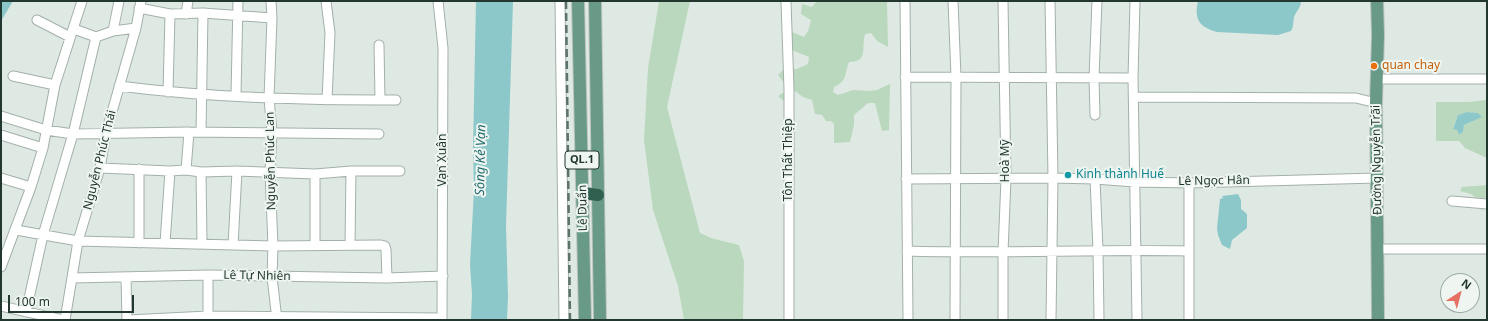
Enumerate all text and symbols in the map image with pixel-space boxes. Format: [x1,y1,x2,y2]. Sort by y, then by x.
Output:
place label: quan chay [1382,59,1440,73]
marker: quan chay [1369,61,1379,71]
street label: Đường Nguyễn Trãi [1369,105,1385,215]
street label: Nguyễn Phúc Thái [81,109,119,211]
street label: Nguyễn Phúc Lan [263,112,279,210]
street label: Tôn Thất Thiệp [782,118,796,202]
water label: Sông Kẻ Vạn [473,124,489,196]
street label: Vạn Xuân [436,134,450,186]
street label: Hoà Mỹ [999,139,1013,183]
road number: QL.1 [565,151,599,169]
place label: Kinh thành Huế [1076,168,1164,182]
marker: Kinh thành Huế [1063,170,1073,180]
street label: Lê Ngọc Hân [1178,173,1250,189]
street label: Lê Duẩn [575,185,591,231]
street label: Lê Tự Nhiên [223,268,291,284]
north arrow [1440,273,1480,313]
text: N [1459,275,1475,292]
scale bar [10,287,136,313]
text: 100 m [15,293,50,310]

